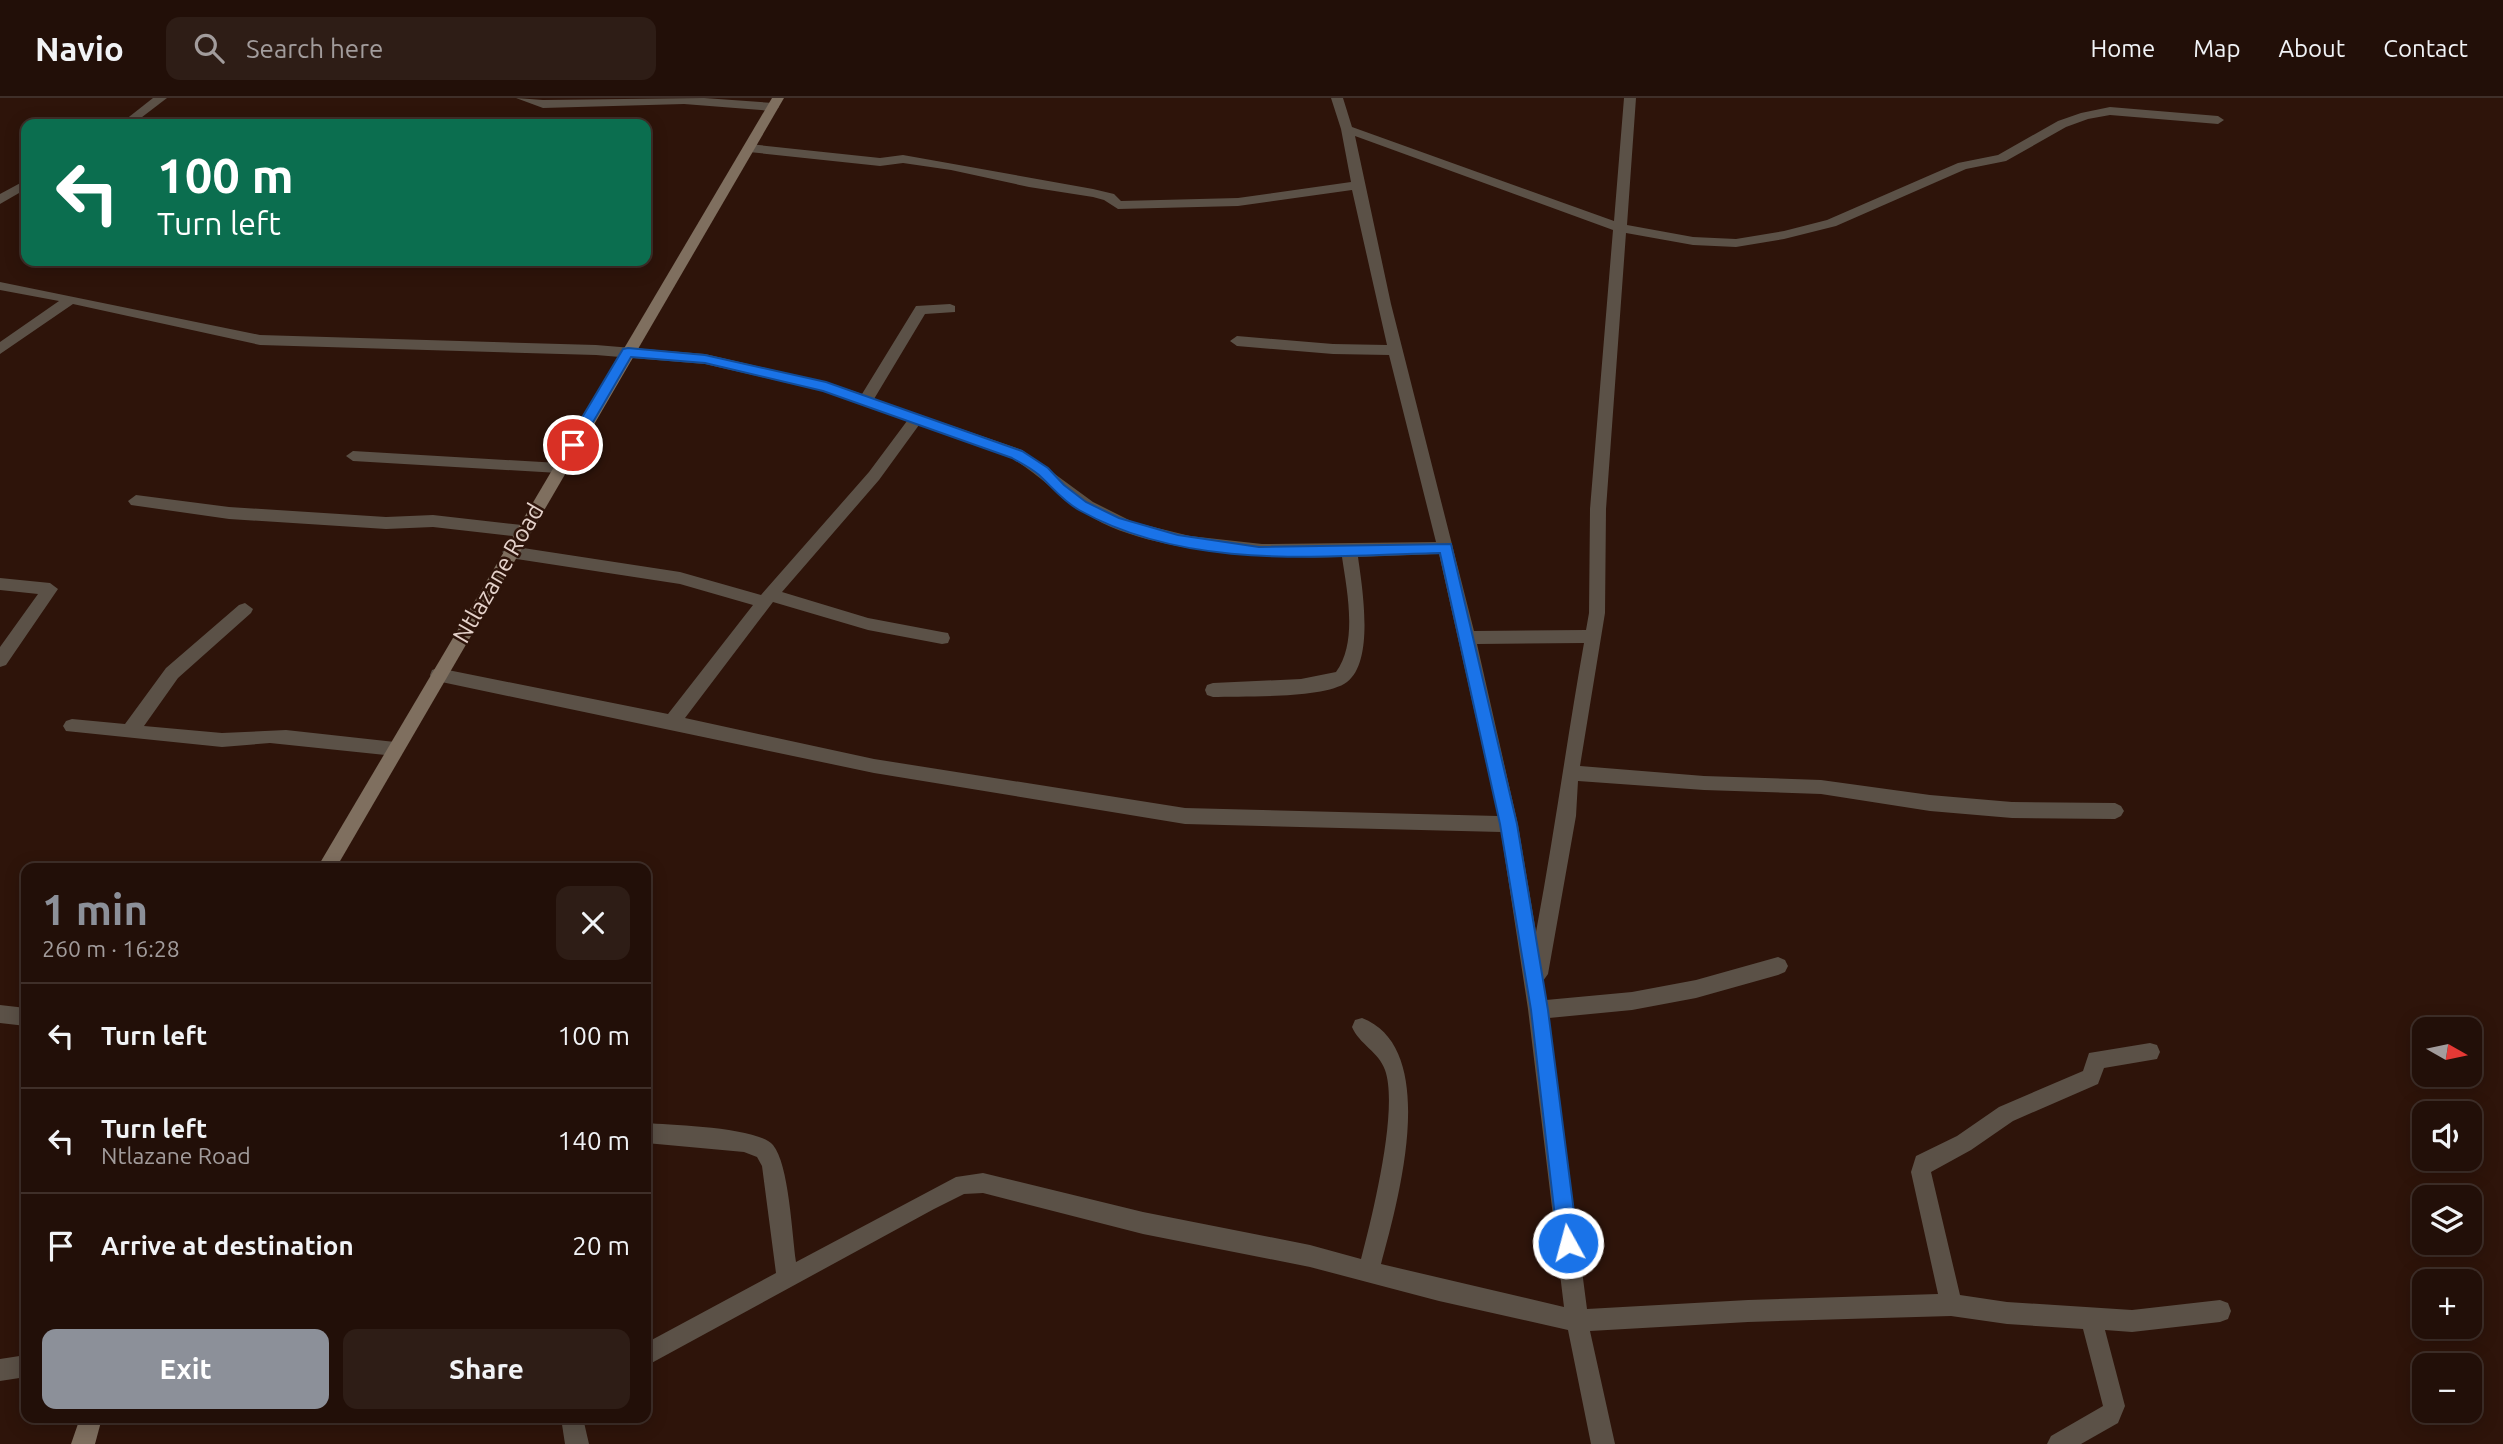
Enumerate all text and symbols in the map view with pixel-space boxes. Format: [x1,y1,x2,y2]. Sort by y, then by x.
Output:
search box [166,17,656,80]
icon: search [190,29,228,67]
text: Navio [35,30,124,67]
text: Search here [246,34,383,63]
text: Home [2090,35,2155,62]
text: Map [2193,35,2240,62]
text: About [2278,35,2345,62]
text: Contact [2383,35,2468,62]
icon: left [42,147,133,238]
text: 100 m [157,147,294,202]
text: Turn left [157,205,281,241]
pin [543,415,603,475]
icon: arrive [554,426,592,464]
street label: Ntlazane Road [447,499,549,647]
text: 1 min [42,886,148,933]
button: close [556,886,630,960]
text: 260 m · 16:28 [42,936,180,961]
icon: left [42,1017,80,1055]
north arrow [2412,1017,2482,1087]
map controls [2412,1017,2482,1423]
text: Turn left [101,1021,207,1050]
text: 100 m [558,1021,630,1050]
button: sound [2412,1101,2482,1171]
text: Turn left [101,1114,207,1143]
icon: left [42,1122,80,1160]
text: 140 m [558,1126,630,1155]
text: Ntlazane Road [101,1143,251,1168]
button: layers [2412,1185,2482,1255]
position arrow [1531,1206,1605,1280]
icon: arrive [42,1227,80,1265]
text: Arrive at destination [101,1231,354,1260]
text: 20 m [572,1231,630,1260]
button: + [2412,1269,2482,1339]
button: Exit [42,1329,329,1409]
button: Share [343,1329,630,1409]
button: − [2412,1353,2482,1423]

